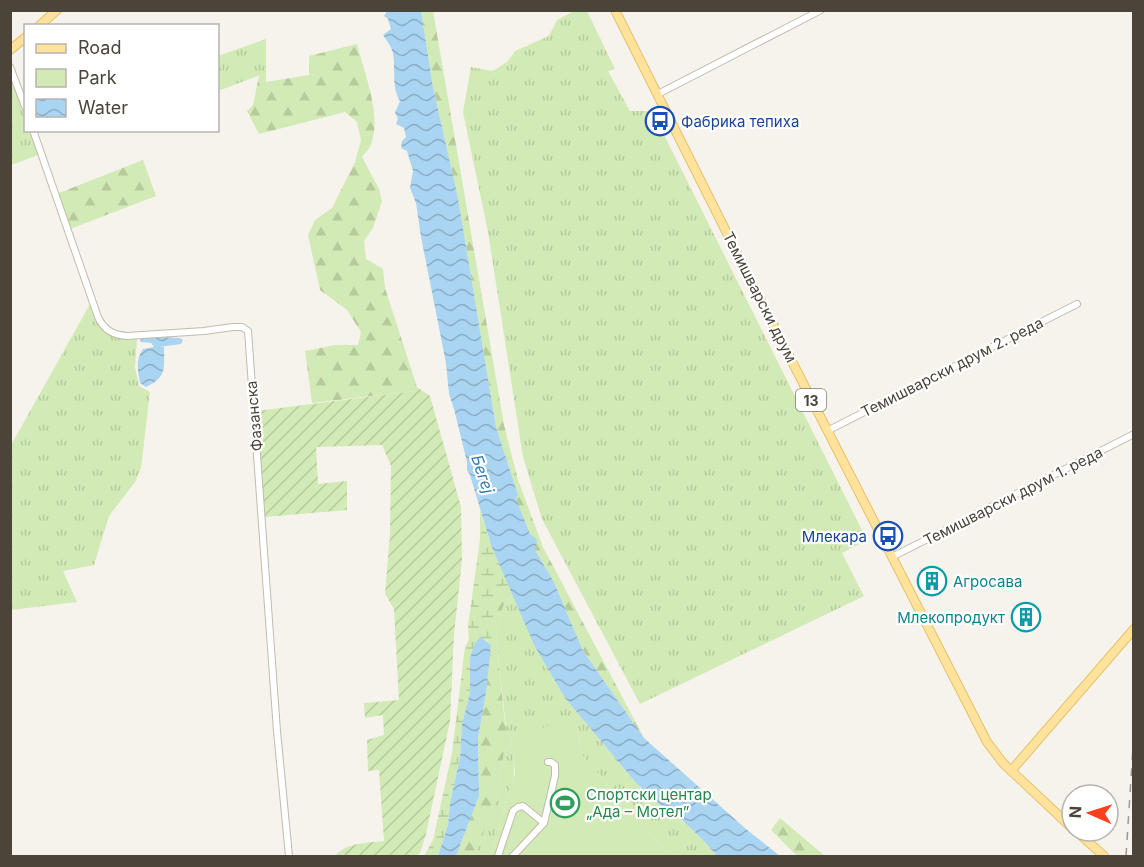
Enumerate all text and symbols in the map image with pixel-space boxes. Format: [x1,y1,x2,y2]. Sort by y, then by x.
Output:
legend [24,24,219,132]
text: Road [78,37,121,58]
text: Park [78,67,117,88]
text: Water [78,97,128,118]
bus stop icon: Фабрика тепиха [644,105,676,137]
place label: Фабрика тепиха [681,112,799,131]
street label: Темишварски друм [719,228,801,366]
street label: Темишварски друм 2. реда [858,313,1046,421]
street label: Фазанска [241,380,267,452]
road number: 13 [796,389,826,411]
street label: Темишварски друм 1. реда [920,442,1106,550]
water label: Бегеј [467,452,499,497]
bus stop icon: Млекара [872,520,904,552]
place label: Млекара [802,527,867,546]
building icon: Агросава [916,565,948,597]
place label: Агросава [953,572,1022,591]
building icon: Млекопродукт [1010,601,1042,633]
place label: Млекопродукт [897,608,1005,627]
north arrow [1060,783,1120,843]
place label: Спортски центар „Ада – Мотел” [586,785,712,821]
sports icon: Спортски центар „Ада – Мотел” [549,787,581,819]
text: N [1065,806,1085,819]

